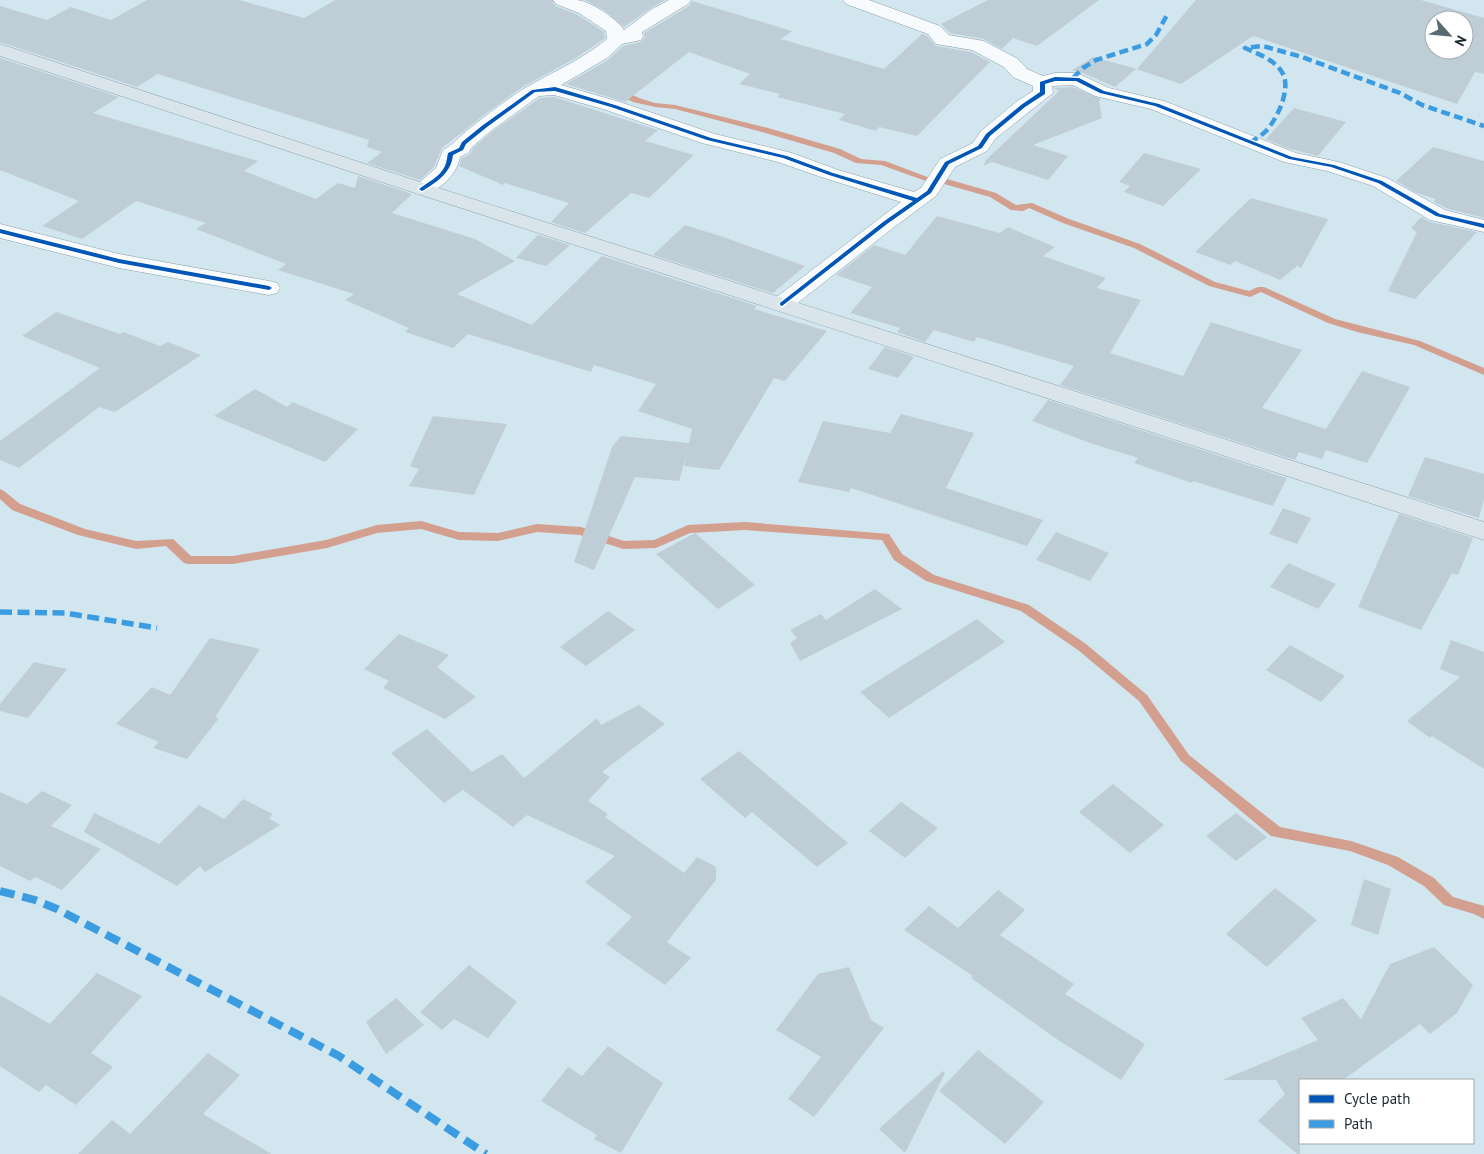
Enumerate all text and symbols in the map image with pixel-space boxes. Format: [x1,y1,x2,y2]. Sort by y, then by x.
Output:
north arrow [1424,10,1474,60]
text: N [1450,33,1471,49]
legend [1299,1079,1474,1144]
text: Cycle path [1344,1089,1410,1108]
text: Path [1344,1114,1373,1133]

